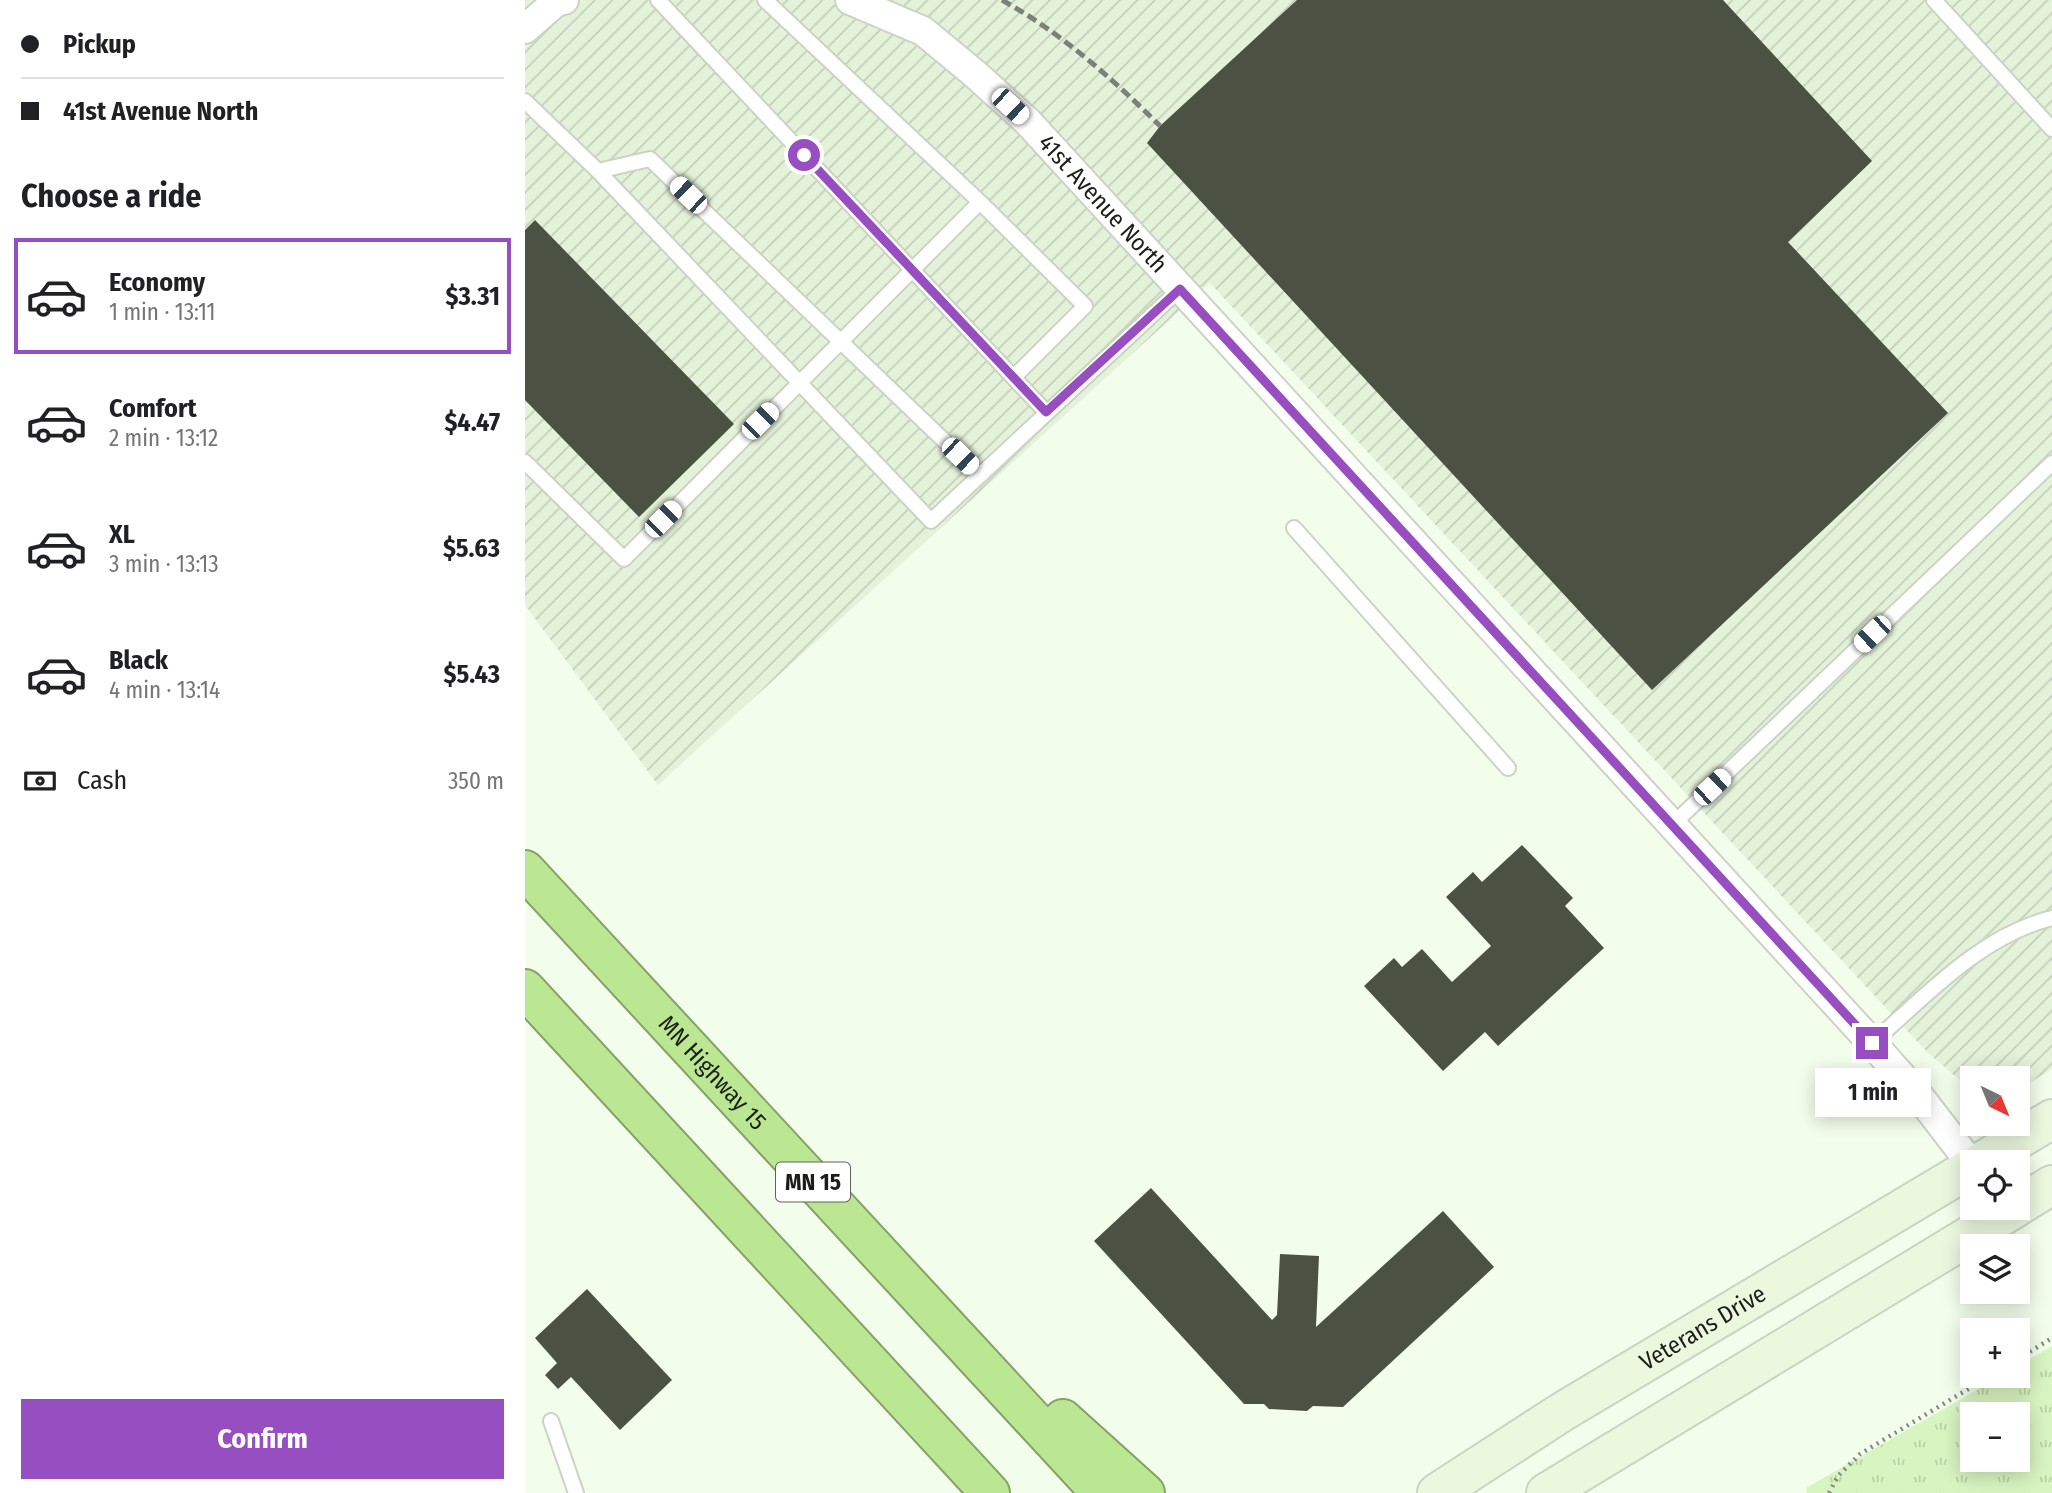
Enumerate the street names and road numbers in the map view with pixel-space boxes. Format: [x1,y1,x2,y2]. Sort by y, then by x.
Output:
street label: 41st Avenue North [1033,129,1173,278]
street label: MN Highway 15 [653,1010,772,1136]
road number: MN 15 [776,1162,850,1202]
street label: Veterans Drive [1635,1280,1771,1376]

